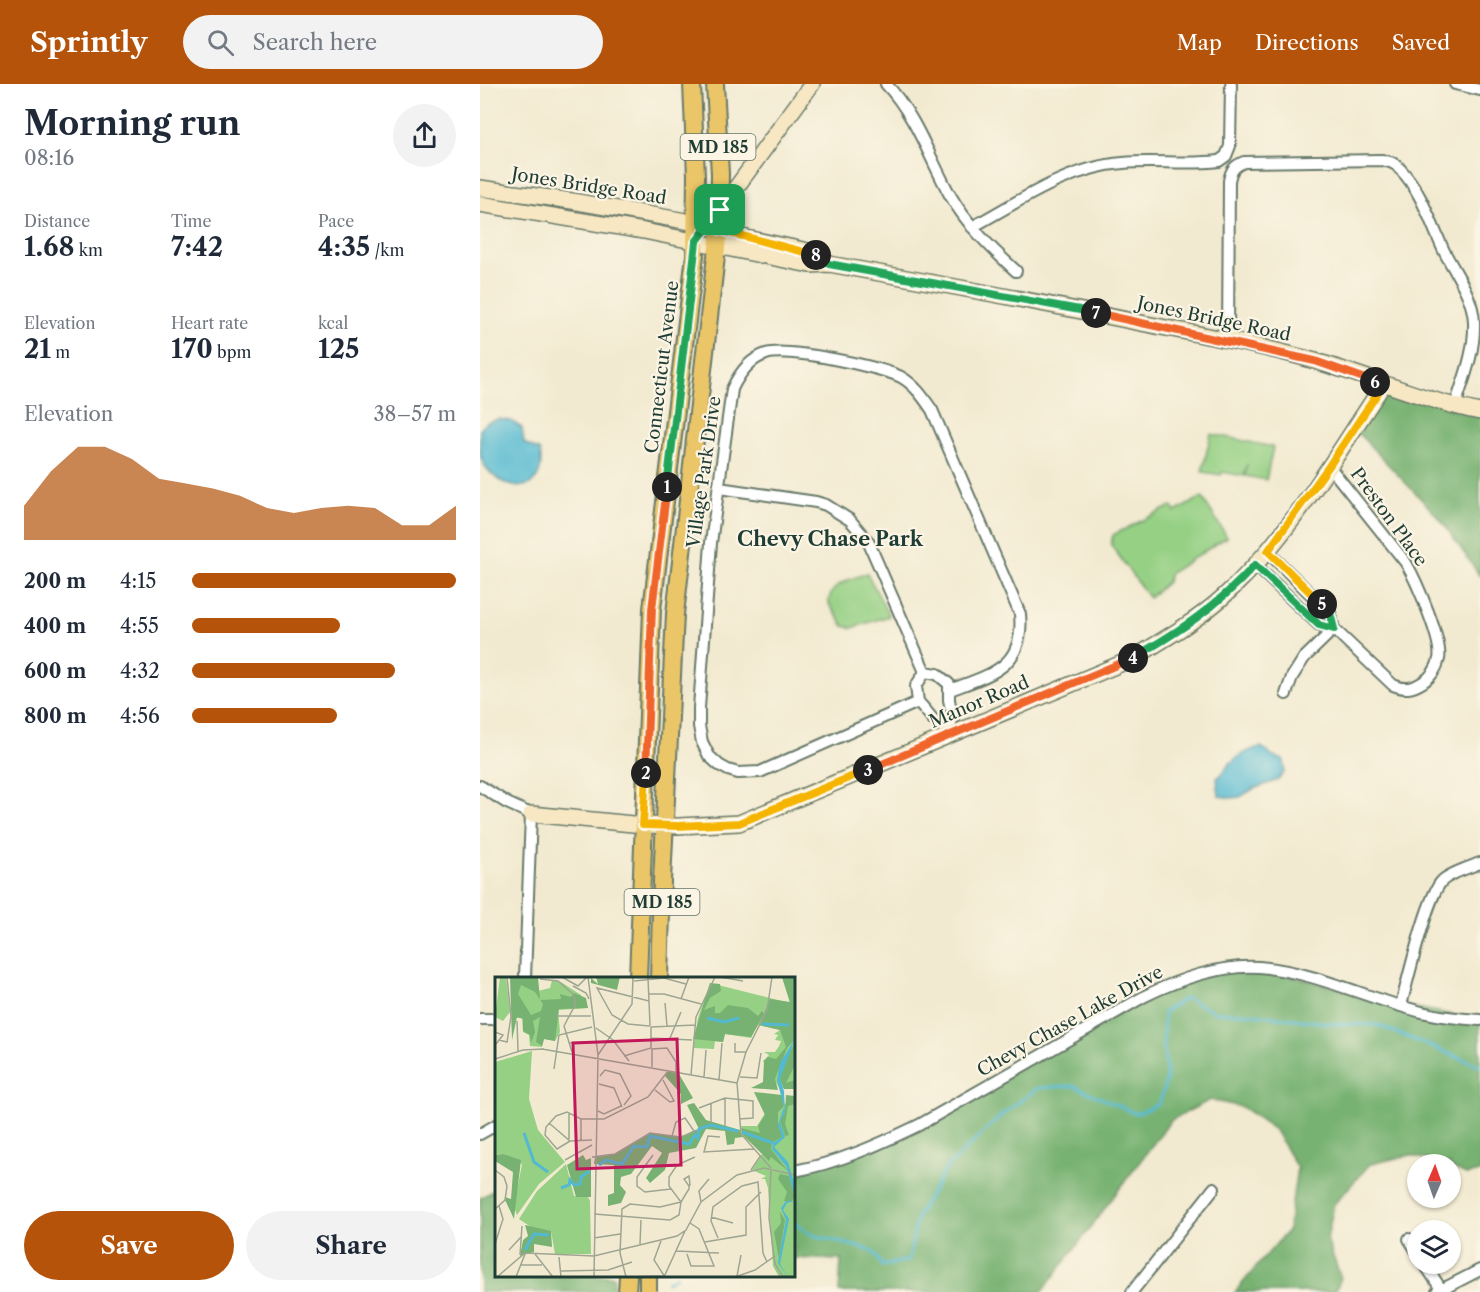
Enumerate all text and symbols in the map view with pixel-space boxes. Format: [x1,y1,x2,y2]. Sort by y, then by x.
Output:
search box [183,15,603,69]
text: Sprintly [30,25,147,59]
icon: search [204,26,237,59]
text: Search here [252,29,377,56]
text: Map [1177,30,1222,55]
text: Directions [1255,30,1359,55]
text: Saved [1392,30,1450,55]
text: Morning run [24,103,240,144]
button: share [393,104,456,167]
road number: MD 185 [680,134,756,160]
text: 08:16 [24,146,74,170]
street label: Jones Bridge Road [507,162,668,209]
pin [694,184,745,235]
icon: arrive [703,193,736,226]
text: Distance [24,211,90,231]
text: Time [171,211,211,231]
text: Pace [318,211,354,231]
text: 1.68 [24,231,74,263]
text: 7:42 [171,231,223,263]
text: 4:35 [318,231,370,263]
text: km [74,240,103,260]
text: /km [370,240,404,260]
pin: 8 [801,240,831,270]
text: 8 [811,245,821,265]
street label: Connecticut Avenue [640,279,684,455]
street label: Jones Bridge Road [1132,291,1293,346]
pin: 7 [1081,298,1111,328]
text: 7 [1092,303,1100,323]
text: Elevation [24,313,95,333]
text: Heart rate [171,313,248,333]
text: kcal [318,313,348,333]
text: 21 [24,333,51,365]
text: 170 [171,333,213,365]
text: 125 [318,333,359,365]
text: m [51,342,70,362]
text: bpm [213,342,252,362]
pin: 6 [1360,367,1390,397]
text: 6 [1370,372,1380,392]
street label: Village Park Drive [682,395,726,550]
text: Elevation [24,402,113,426]
text: 38–57 m [374,402,456,426]
street label: Preston Place [1346,463,1432,571]
pin: 1 [652,472,682,502]
text: 1 [663,477,671,497]
district label: Chevy Chase Park [737,527,924,551]
text: 200 m [24,569,86,593]
text: 4:15 [120,569,156,593]
pin: 5 [1307,589,1337,619]
text: 5 [1318,594,1326,614]
text: 400 m [24,614,86,638]
text: 4:55 [120,614,159,638]
pin: 4 [1118,643,1148,673]
text: 4 [1128,648,1138,668]
text: 600 m [24,659,86,683]
text: 4:32 [120,659,160,683]
street label: Manor Road [926,671,1032,733]
text: 800 m [24,704,87,728]
text: 4:56 [120,704,160,728]
pin: 3 [853,755,883,785]
pin: 2 [631,758,661,788]
text: 3 [863,760,873,780]
text: 2 [641,763,651,783]
road number: MD 185 [624,889,699,915]
street label: Chevy Chase Lake Drive [973,961,1167,1081]
inset map [495,977,795,1277]
north arrow [1407,1154,1461,1208]
map controls [1407,1154,1461,1274]
button: Save [24,1211,234,1280]
button: Share [246,1211,456,1280]
button: layers [1407,1220,1461,1274]

